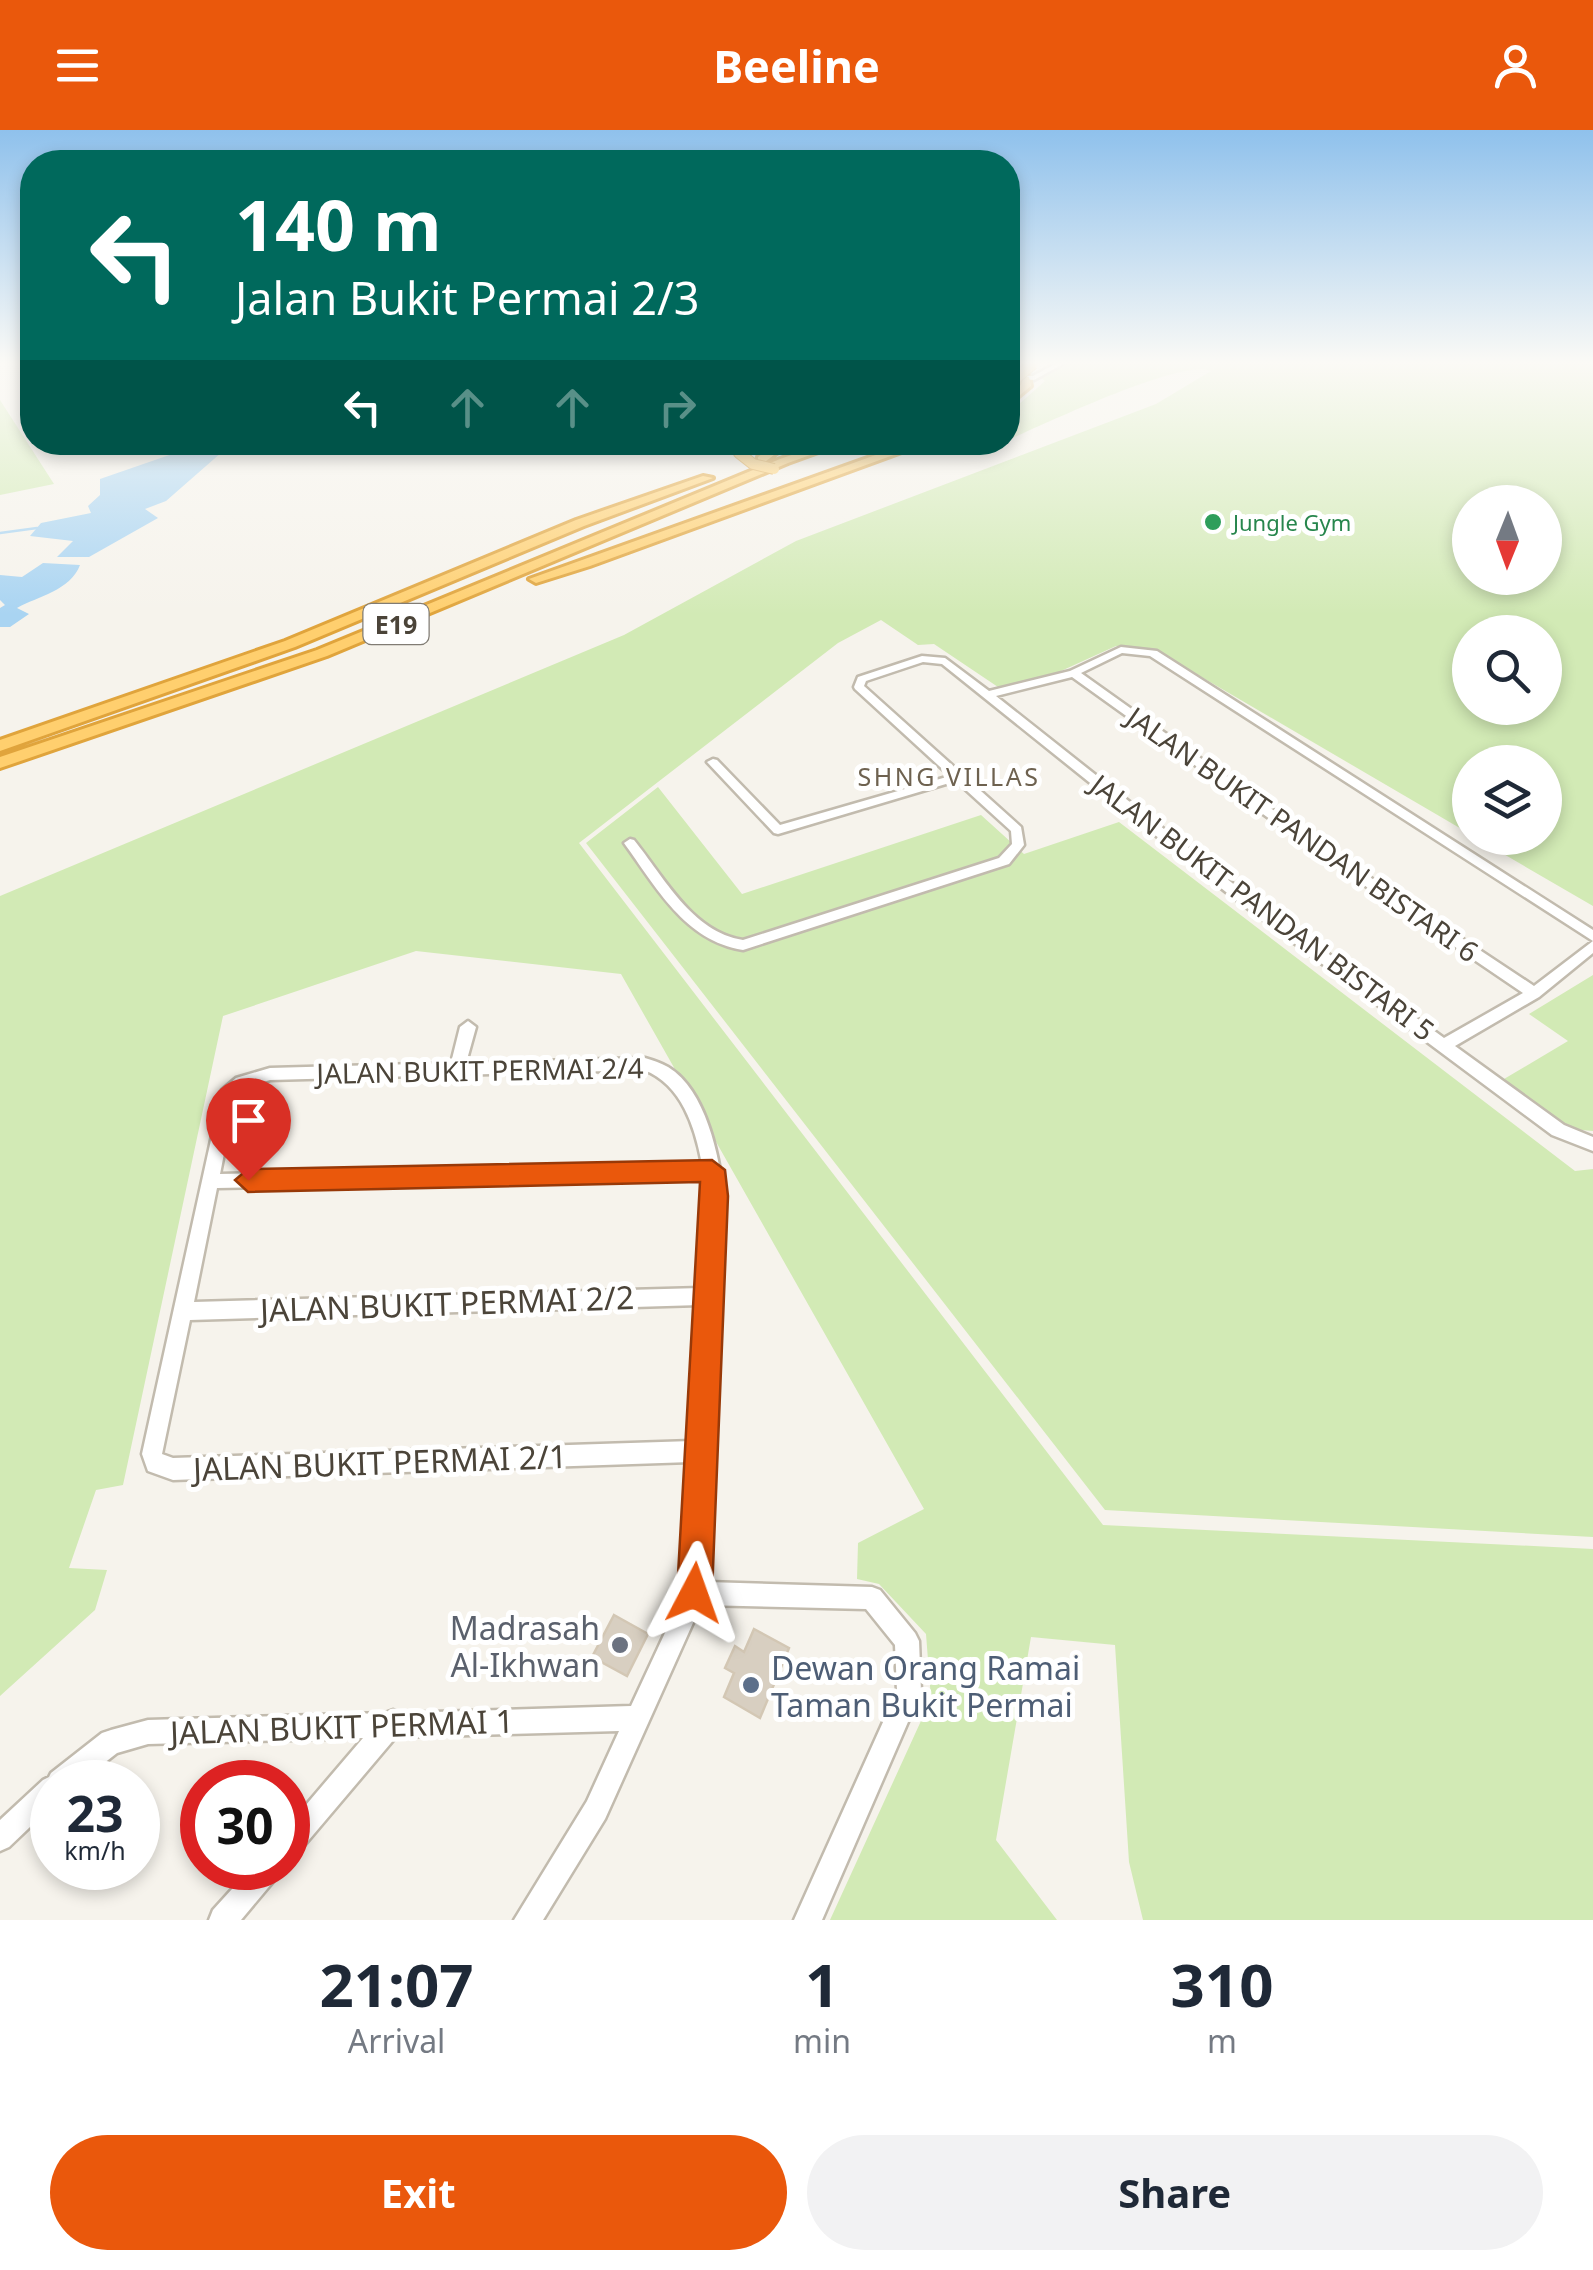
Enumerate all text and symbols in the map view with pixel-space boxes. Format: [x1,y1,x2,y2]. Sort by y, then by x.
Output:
text: Beeline [713,35,880,96]
icon: menu [50,38,105,93]
icon: person [1488,38,1543,93]
text: 140 m [235,176,442,272]
icon: left [70,190,200,320]
text: Jalan Bukit Permai 2/3 [235,267,700,328]
icon: left [335,380,390,435]
icon: ahead [440,380,495,435]
icon: ahead [545,380,600,435]
icon: right [650,380,705,435]
north arrow [1452,485,1562,595]
map controls [1452,485,1562,855]
place label: Jungle Gym [1231,507,1351,537]
marker: Jungle Gym [1202,511,1224,533]
road number: E19 [364,604,428,644]
button: search [1452,615,1562,725]
street label: JALAN BUKIT PANDAN BISTARI 6 [1117,696,1486,970]
button: layers [1452,745,1562,855]
district label: SHNG VILLAS [858,759,1040,793]
street label: JALAN BUKIT PANDAN BISTARI 5 [1081,763,1442,1049]
street label: JALAN BUKIT PERMAI 2/4 [313,1048,644,1092]
pin [206,1078,291,1181]
icon: arrive [221,1093,276,1148]
street label: JALAN BUKIT PERMAI 2/2 [256,1275,635,1331]
street label: JALAN BUKIT PERMAI 2/1 [189,1434,568,1490]
position arrow [642,1541,746,1645]
place label: Madrasah Al-Ikhwan [450,1606,600,1686]
marker: Madrasah Al-Ikhwan [609,1634,631,1656]
place label: Dewan Orang Ramai Taman Bukit Permai [771,1646,1080,1726]
marker: Dewan Orang Ramai Taman Bukit Permai [740,1674,762,1696]
street label: JALAN BUKIT PERMAI 1 [166,1699,515,1754]
speed limit sign: 30 [180,1760,310,1890]
text: 23 [66,1779,124,1847]
text: km/h [64,1833,126,1867]
text: 21:07 [319,1943,474,2025]
text: 1 [805,1943,839,2025]
text: 310 [1171,1943,1274,2025]
text: Arrival [348,2019,445,2062]
text: min [793,2019,851,2062]
text: m [1207,2019,1237,2062]
button: Exit [50,2135,787,2250]
button: Share [807,2135,1543,2250]

